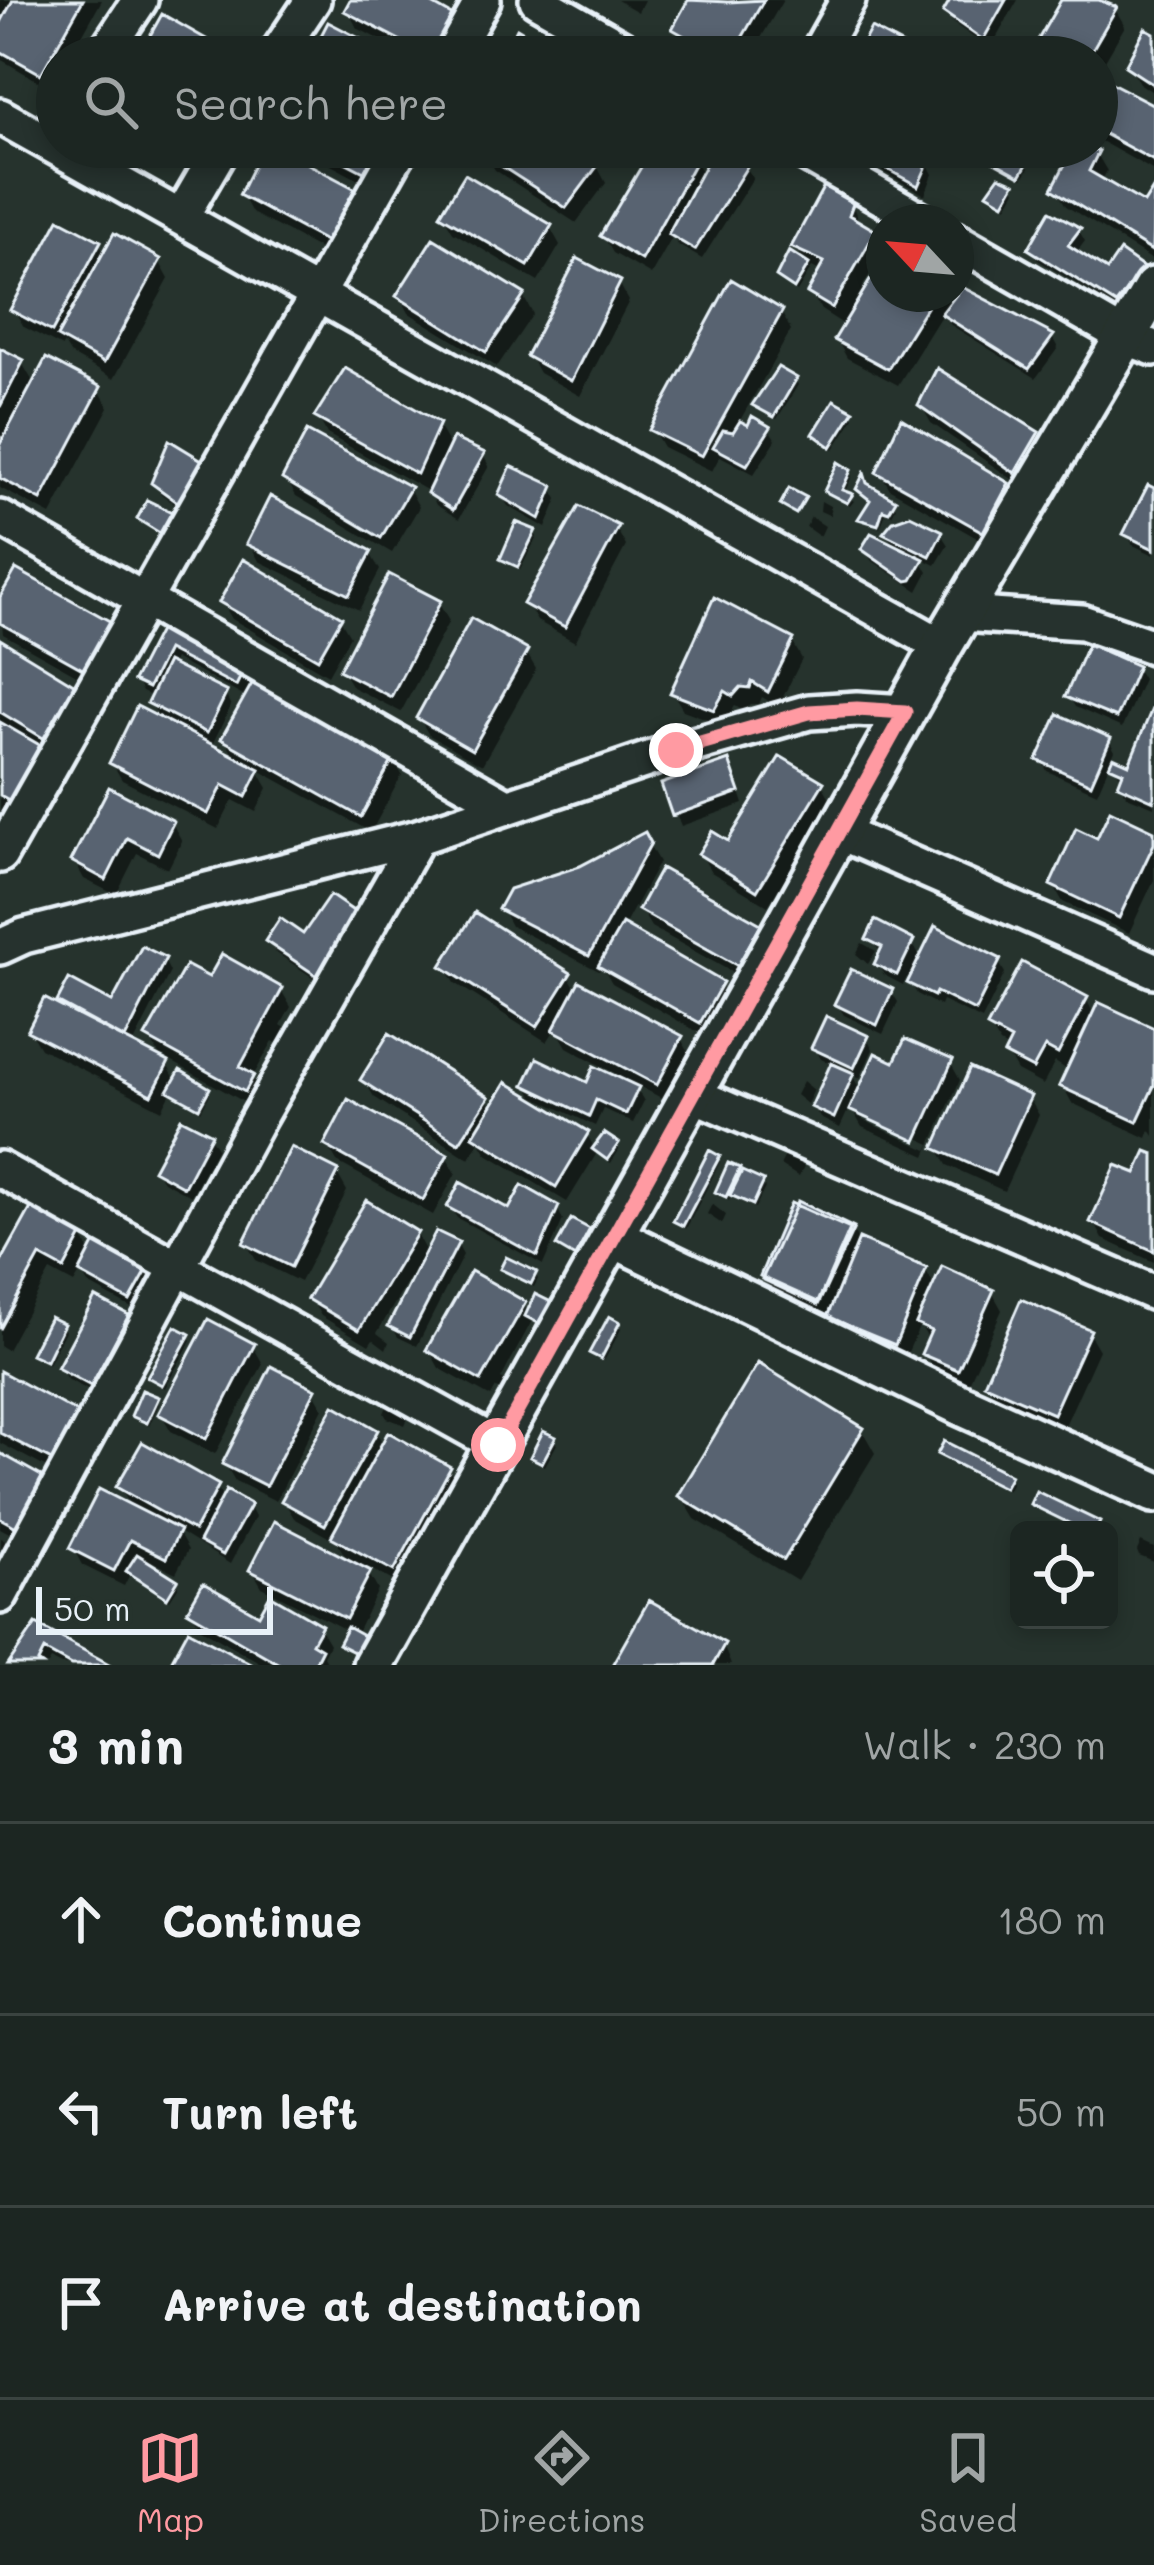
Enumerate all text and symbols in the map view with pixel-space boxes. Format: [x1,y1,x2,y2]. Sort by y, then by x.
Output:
search box [36,36,1118,168]
icon: search [78,69,144,135]
text: Search here [174,73,448,131]
north arrow [866,204,974,312]
route end [649,723,703,777]
route start [471,1418,525,1472]
map controls [1010,1521,1118,1629]
button: locate [1010,1521,1118,1629]
scale bar [36,1581,273,1634]
text: 50 m [54,1586,130,1629]
text: 3 min [48,1710,184,1777]
text: Walk · 230 m [863,1718,1106,1769]
icon: ahead [48,1886,114,1952]
text: Continue [162,1890,362,1948]
text: 180 m [997,1893,1106,1944]
icon: left [48,2078,114,2144]
text: Turn left [162,2082,358,2140]
text: 50 m [1016,2085,1106,2136]
icon: arrive [48,2270,114,2336]
text: Arrive at destination [162,2274,642,2332]
tab: Map [137,2425,204,2540]
tab: Directions [478,2425,645,2540]
tab: Saved [919,2425,1017,2540]

